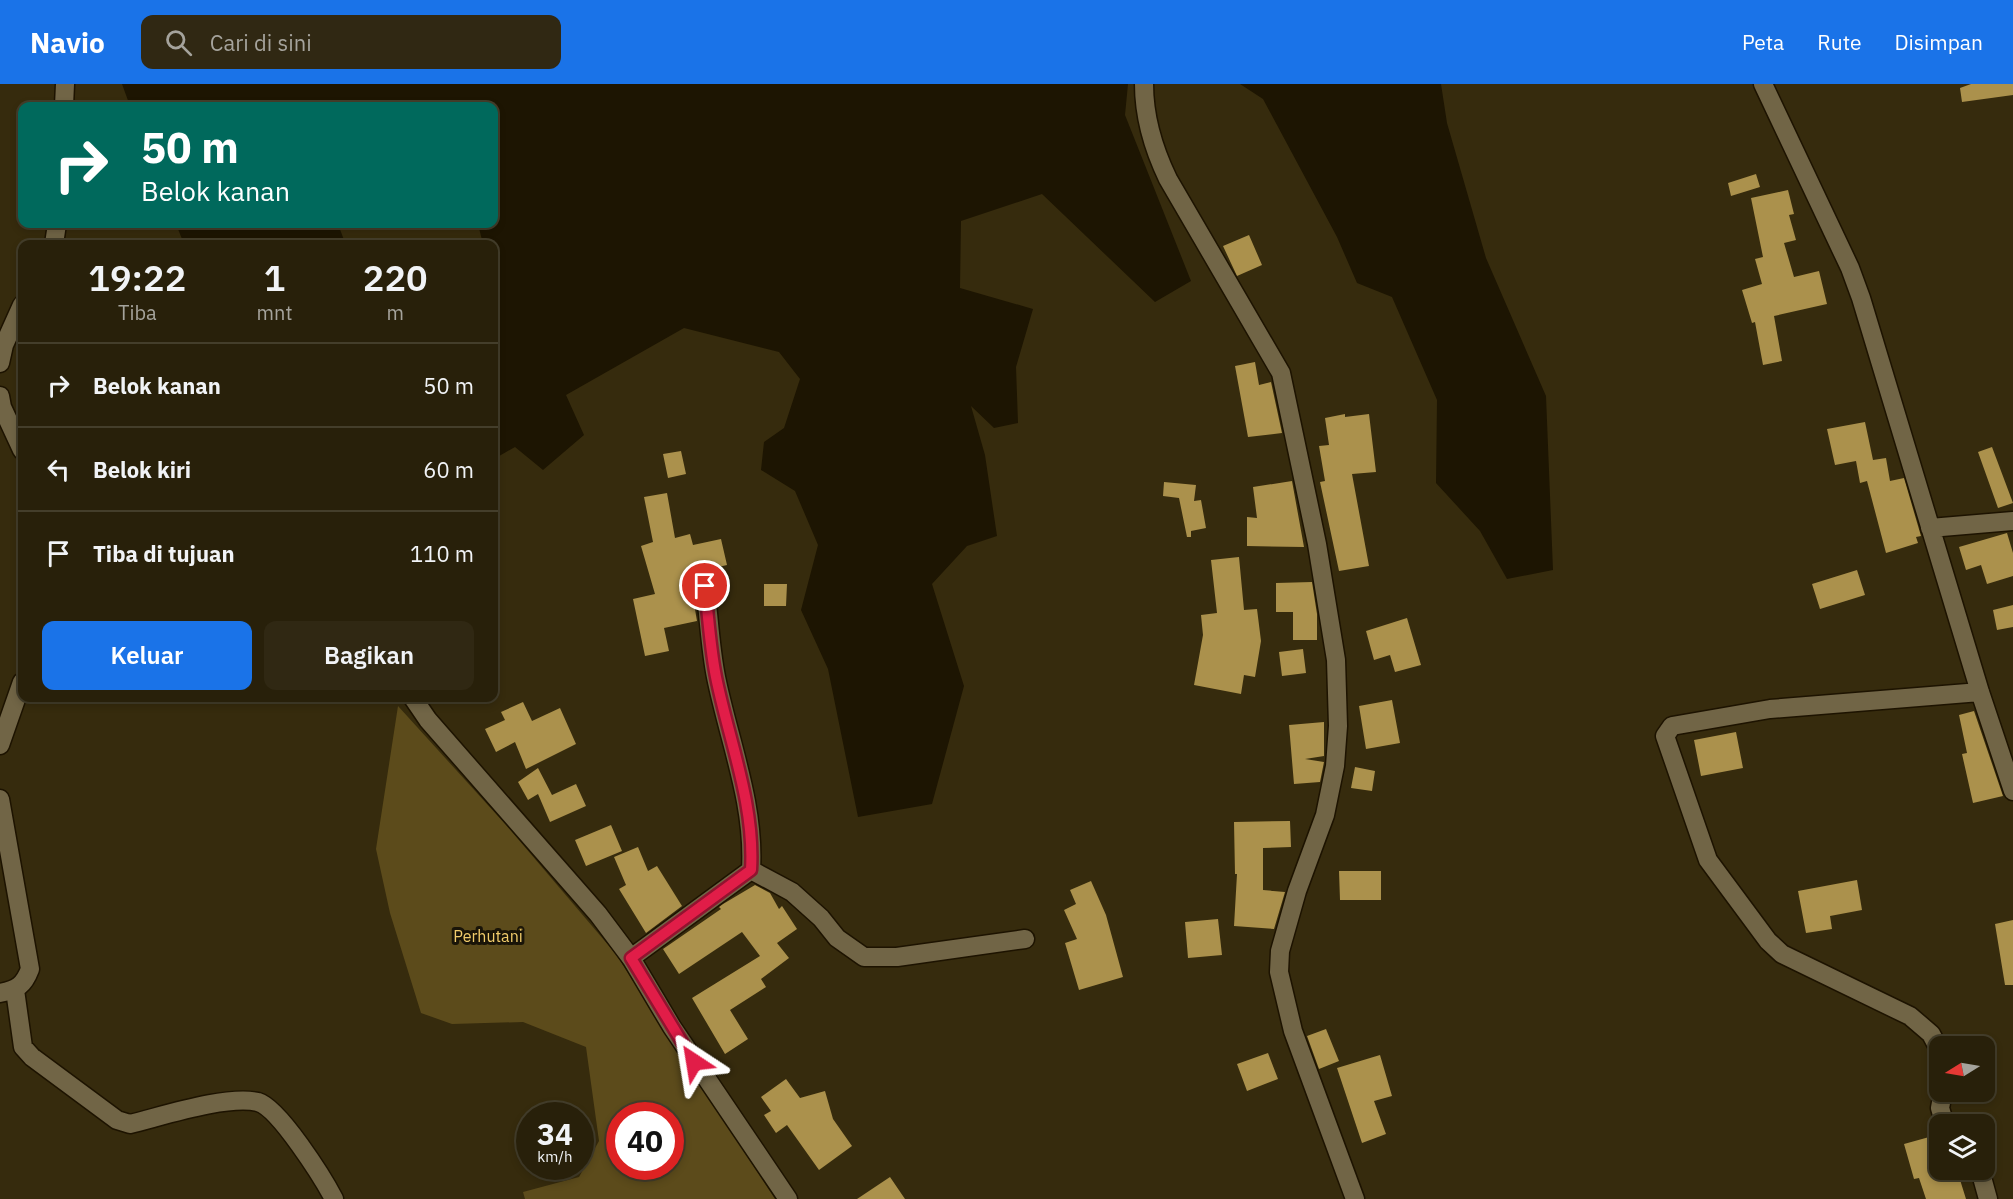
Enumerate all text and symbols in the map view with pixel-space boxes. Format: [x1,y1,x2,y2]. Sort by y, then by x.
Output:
search box [141,15,561,69]
text: Navio [30,24,105,61]
icon: search [162,26,195,59]
text: Cari di sini [210,28,312,57]
text: Peta [1742,28,1784,56]
text: Rute [1817,28,1862,56]
text: Disimpan [1895,28,1983,56]
text: 50 m [141,120,239,175]
icon: right [42,126,120,204]
text: Belok kanan [141,173,290,208]
text: 19:22 [88,254,186,301]
text: 1 [264,254,285,301]
text: 220 [363,254,428,301]
text: Tiba [118,299,157,326]
text: mnt [257,299,292,326]
text: m [386,299,404,326]
icon: right [42,369,75,402]
text: Belok kanan [93,371,221,400]
text: 50 m [423,371,474,400]
icon: left [42,453,75,486]
text: Belok kiri [93,455,191,484]
text: 60 m [423,455,474,484]
icon: arrive [42,537,75,570]
text: Tiba di tujuan [93,539,235,568]
text: 110 m [410,539,474,568]
pin [679,560,730,611]
icon: arrive [688,569,721,602]
button: Keluar [42,621,252,690]
button: Bagikan [264,621,474,690]
park label: Perhutani [453,926,523,946]
position arrow [662,1030,726,1094]
north arrow [1929,1036,1995,1102]
map controls [1929,1036,1995,1180]
speed limit sign: 40 [606,1102,684,1180]
text: 34 [537,1114,573,1153]
button: layers [1929,1114,1995,1180]
text: km/h [537,1147,573,1166]

